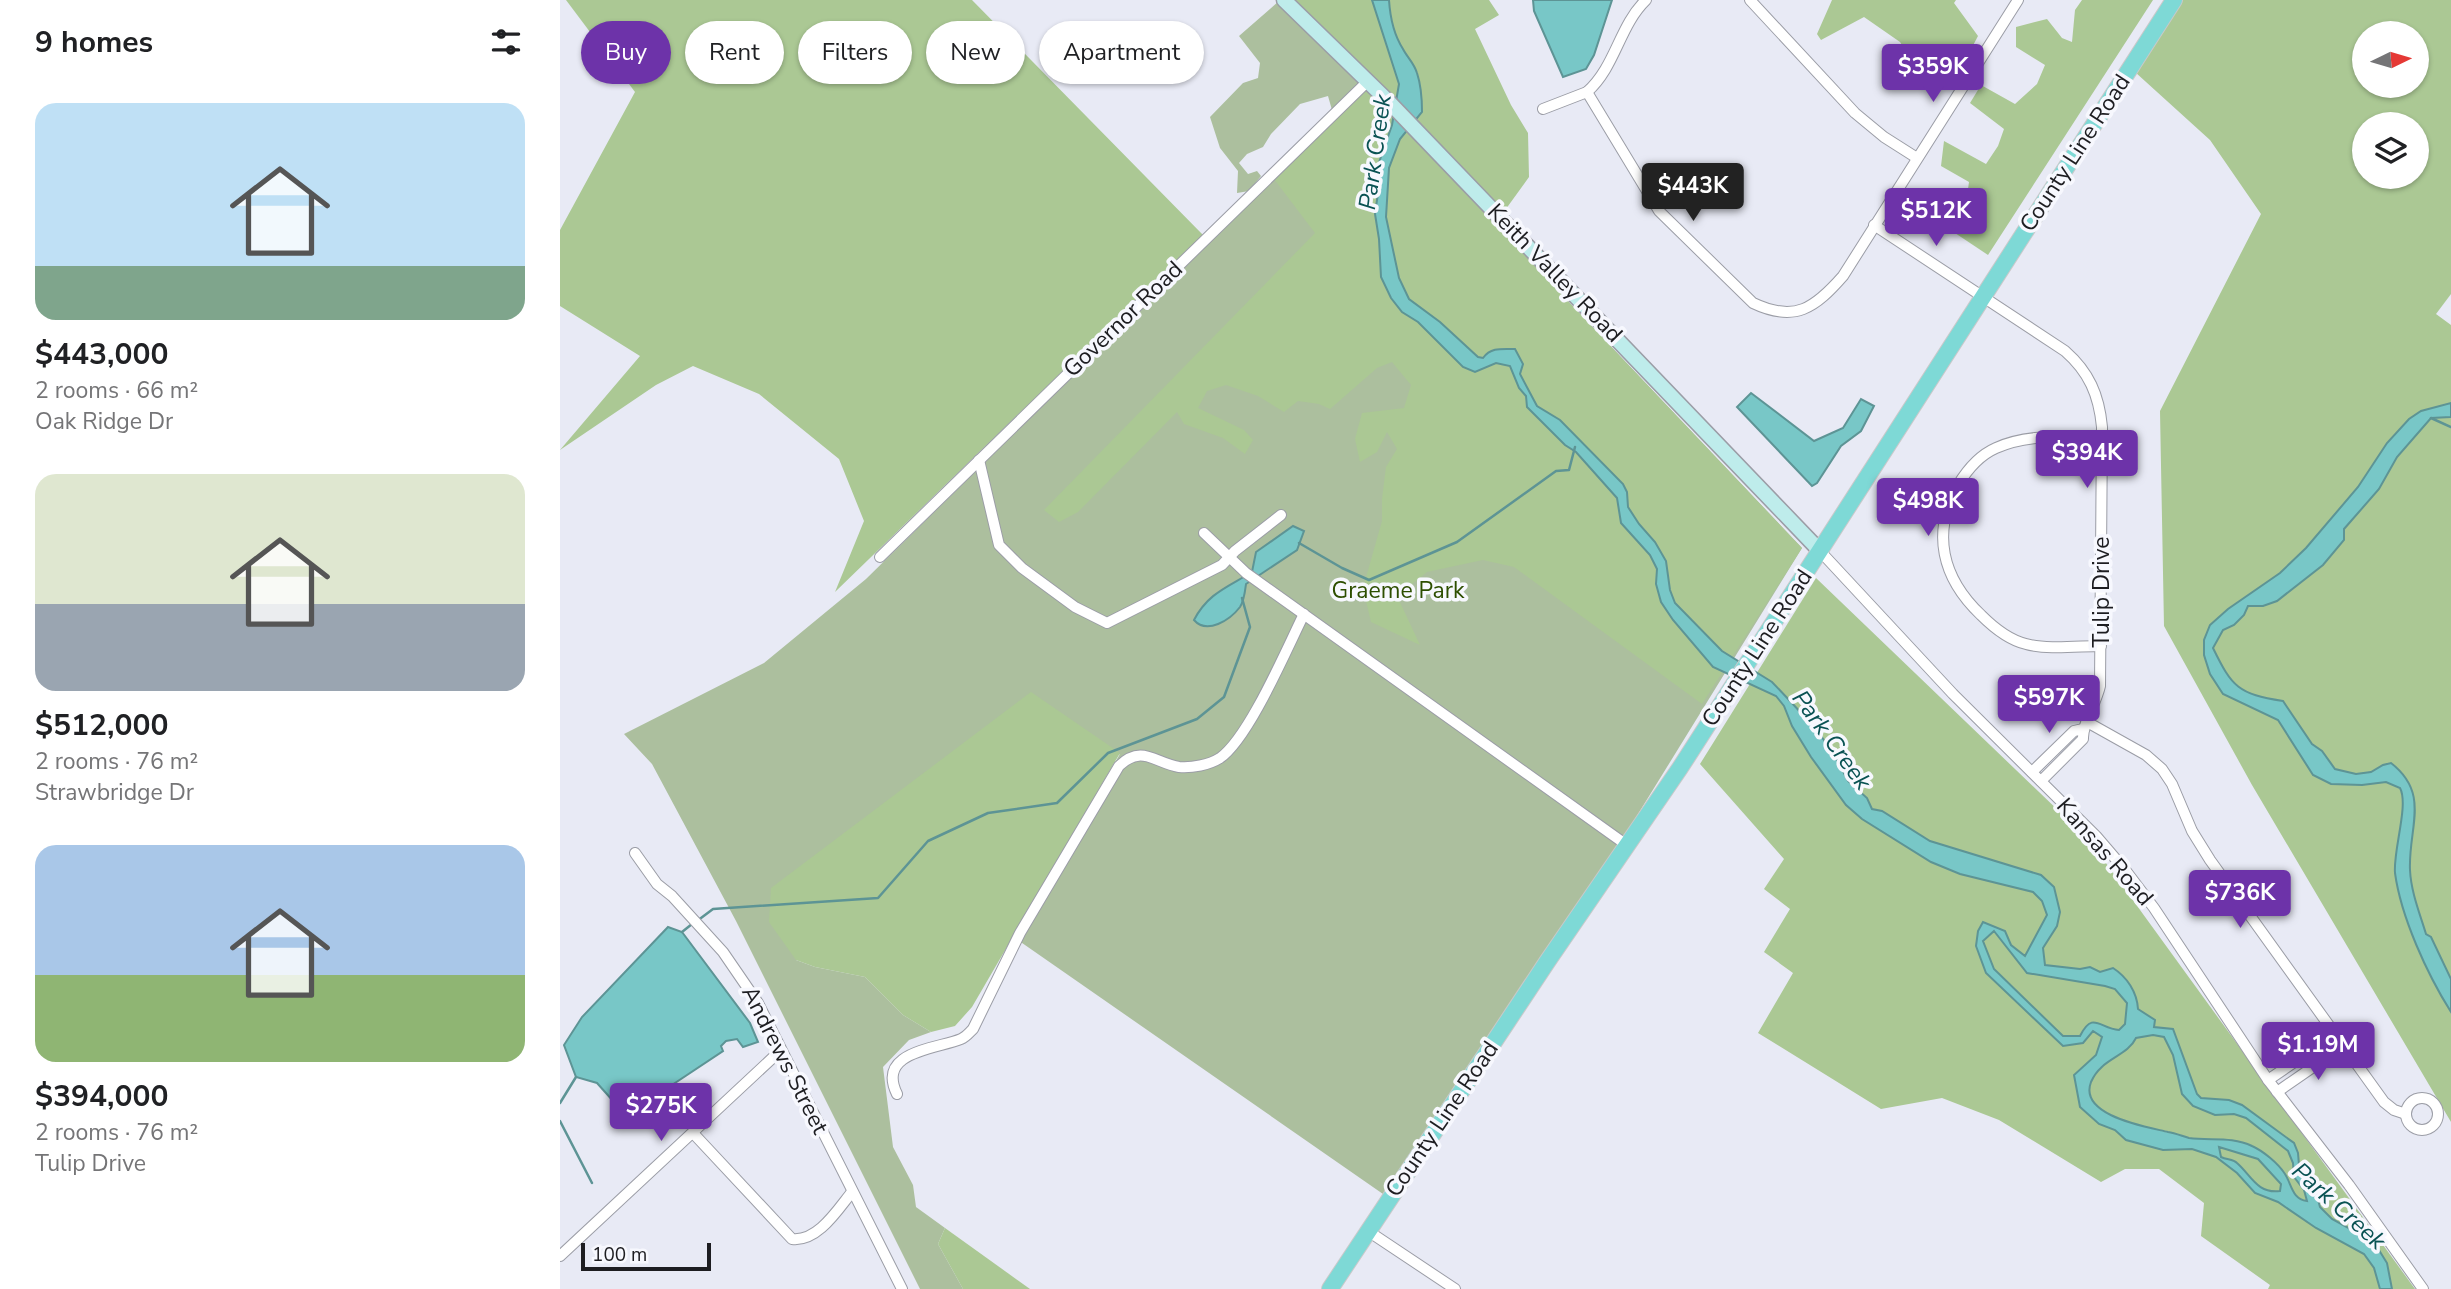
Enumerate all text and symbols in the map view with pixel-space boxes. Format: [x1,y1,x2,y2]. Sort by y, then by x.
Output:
chip: Buy [581,21,671,84]
chip: Rent [685,21,784,84]
chip: Filters [798,21,912,84]
chip: New [926,21,1025,84]
chip: Apartment [1039,21,1204,84]
north arrow [2352,21,2429,98]
map controls [2352,21,2429,189]
text: 9 homes [35,22,153,63]
icon: filters [487,23,525,61]
pin: $359K [1884,44,1982,104]
text: $359K [1898,51,1968,82]
street label: County Line Road [2012,68,2138,238]
water label: Park Creek [1351,91,1399,212]
button: layers [2352,112,2429,189]
icon: home [217,148,343,274]
pin: $443K [1644,164,1742,223]
text: $443K [1658,170,1728,201]
pin: $512K [1887,188,1985,248]
text: $512K [1901,195,1971,226]
street label: Keith Valley Road [1481,197,1629,349]
street label: Governor Road [1056,254,1190,384]
text: $443,000 [35,334,168,375]
text: 2 rooms · 66 m² [35,375,198,406]
text: Oak Ridge Dr [35,406,173,437]
pin: $394K [2038,430,2136,490]
text: $394K [2052,437,2122,468]
pin: $498K [1879,478,1977,538]
text: $498K [1893,485,1963,516]
icon: home [217,519,343,645]
street label: Tulip Drive [2086,536,2117,648]
street label: County Line Road [1694,563,1820,733]
park label: Graeme Park [1331,575,1465,606]
pin: $597K [2000,676,2098,735]
text: $597K [2014,682,2084,713]
water label: Park Creek [1785,684,1880,797]
text: $512,000 [35,705,168,746]
text: 2 rooms · 76 m² [35,746,198,777]
text: Strawbridge Dr [35,777,194,808]
street label: Kansas Road [2050,792,2160,912]
pin: $736K [2191,870,2289,930]
text: $736K [2205,877,2275,908]
icon: home [217,890,343,1016]
street label: Andrews Street [734,981,836,1140]
pin: $1.19M [2261,1023,2375,1082]
text: $1.19M [2278,1029,2358,1060]
street label: County Line Road [1378,1035,1506,1203]
text: $394,000 [35,1076,168,1117]
pin: $275K [612,1084,710,1143]
text: $275K [626,1090,696,1121]
text: 2 rooms · 76 m² [35,1117,198,1148]
text: Tulip Drive [35,1148,146,1179]
water label: Park Creek [2285,1155,2394,1257]
scale bar [581,1240,710,1272]
text: 100 m [592,1242,647,1268]

